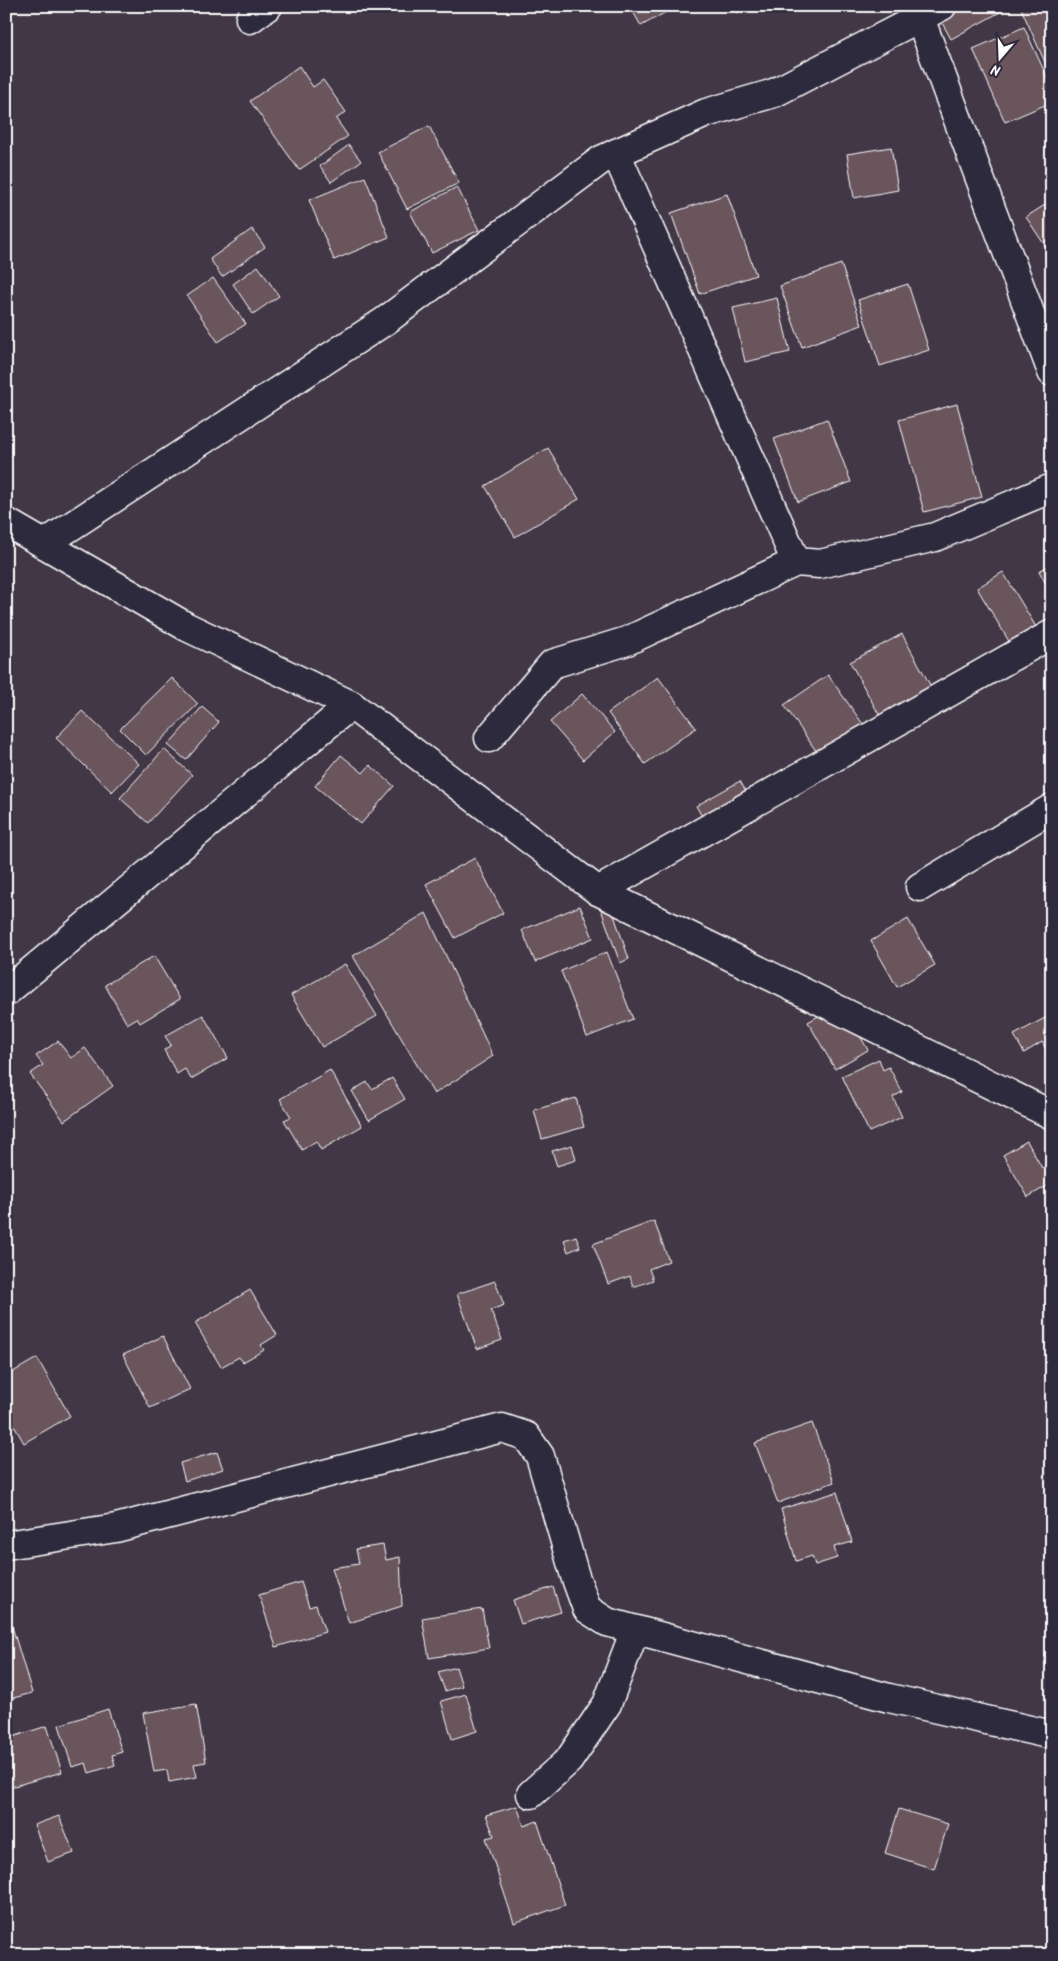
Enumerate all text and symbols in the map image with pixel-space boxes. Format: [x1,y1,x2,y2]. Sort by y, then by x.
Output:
north arrow [976,32,1026,82]
text: N [988,57,1004,81]

